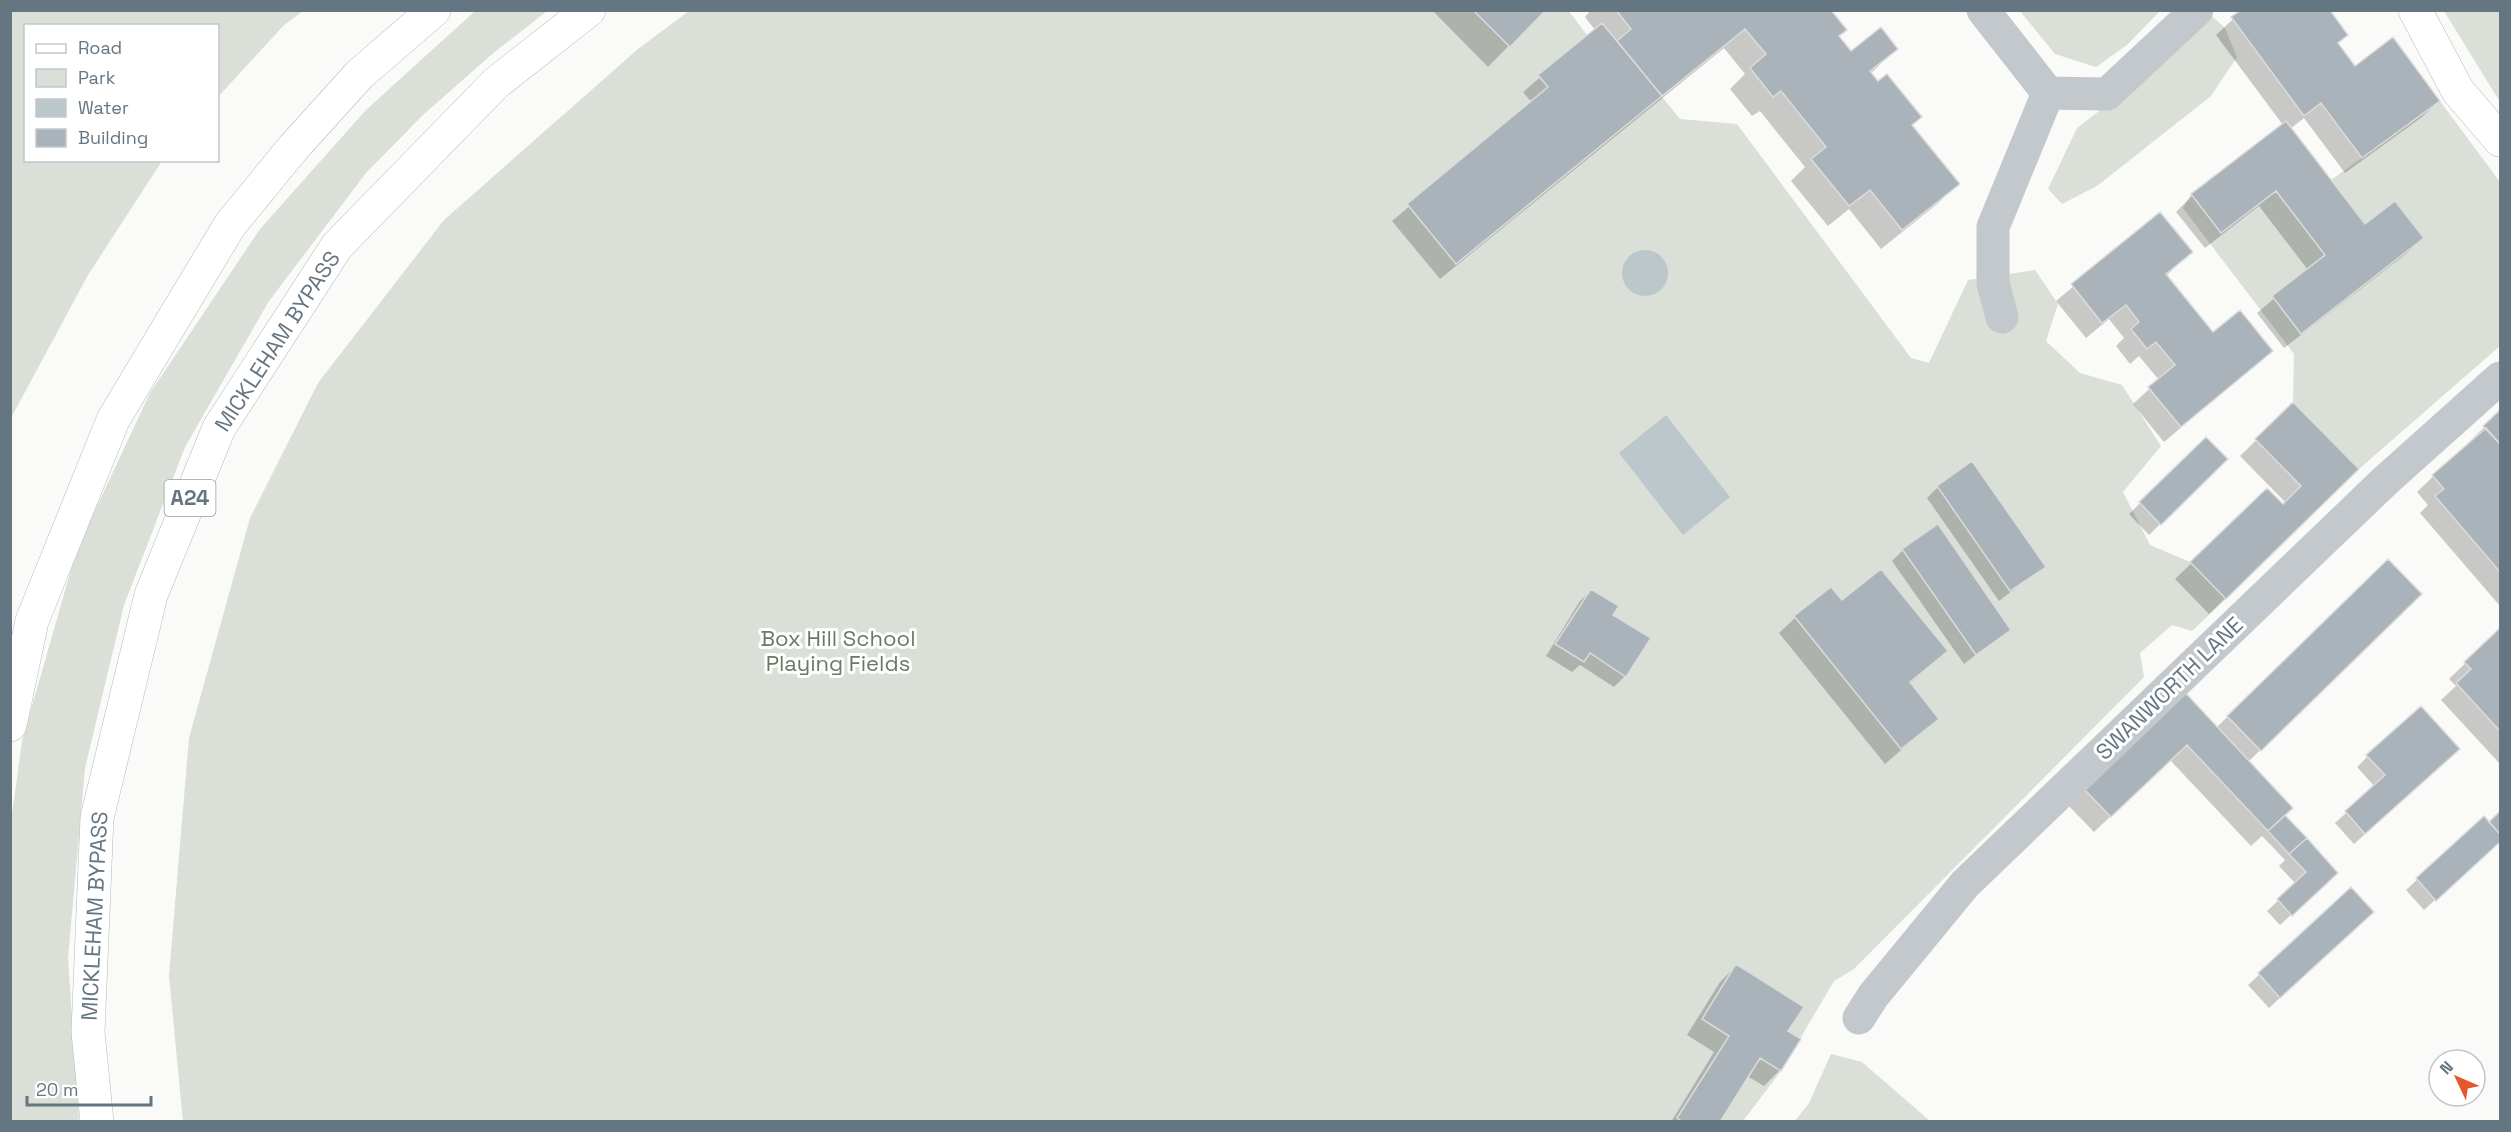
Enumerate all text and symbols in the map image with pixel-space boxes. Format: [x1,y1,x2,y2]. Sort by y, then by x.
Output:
legend [24,24,219,162]
text: Road [78,36,122,59]
text: Park [78,66,116,89]
text: Water [78,96,129,119]
text: Building [78,126,148,149]
street label: MICKLEHAM BYPASS [208,245,346,437]
road number: A24 [164,480,216,516]
street label: SWANWORTH LANE [2090,611,2248,765]
park label: Box Hill School Playing Fields [760,624,916,677]
street label: MICKLEHAM BYPASS [75,811,113,1021]
north arrow [2427,1048,2487,1108]
text: N [2435,1057,2458,1079]
scale bar [27,1069,152,1107]
text: 20 m [36,1078,79,1101]

